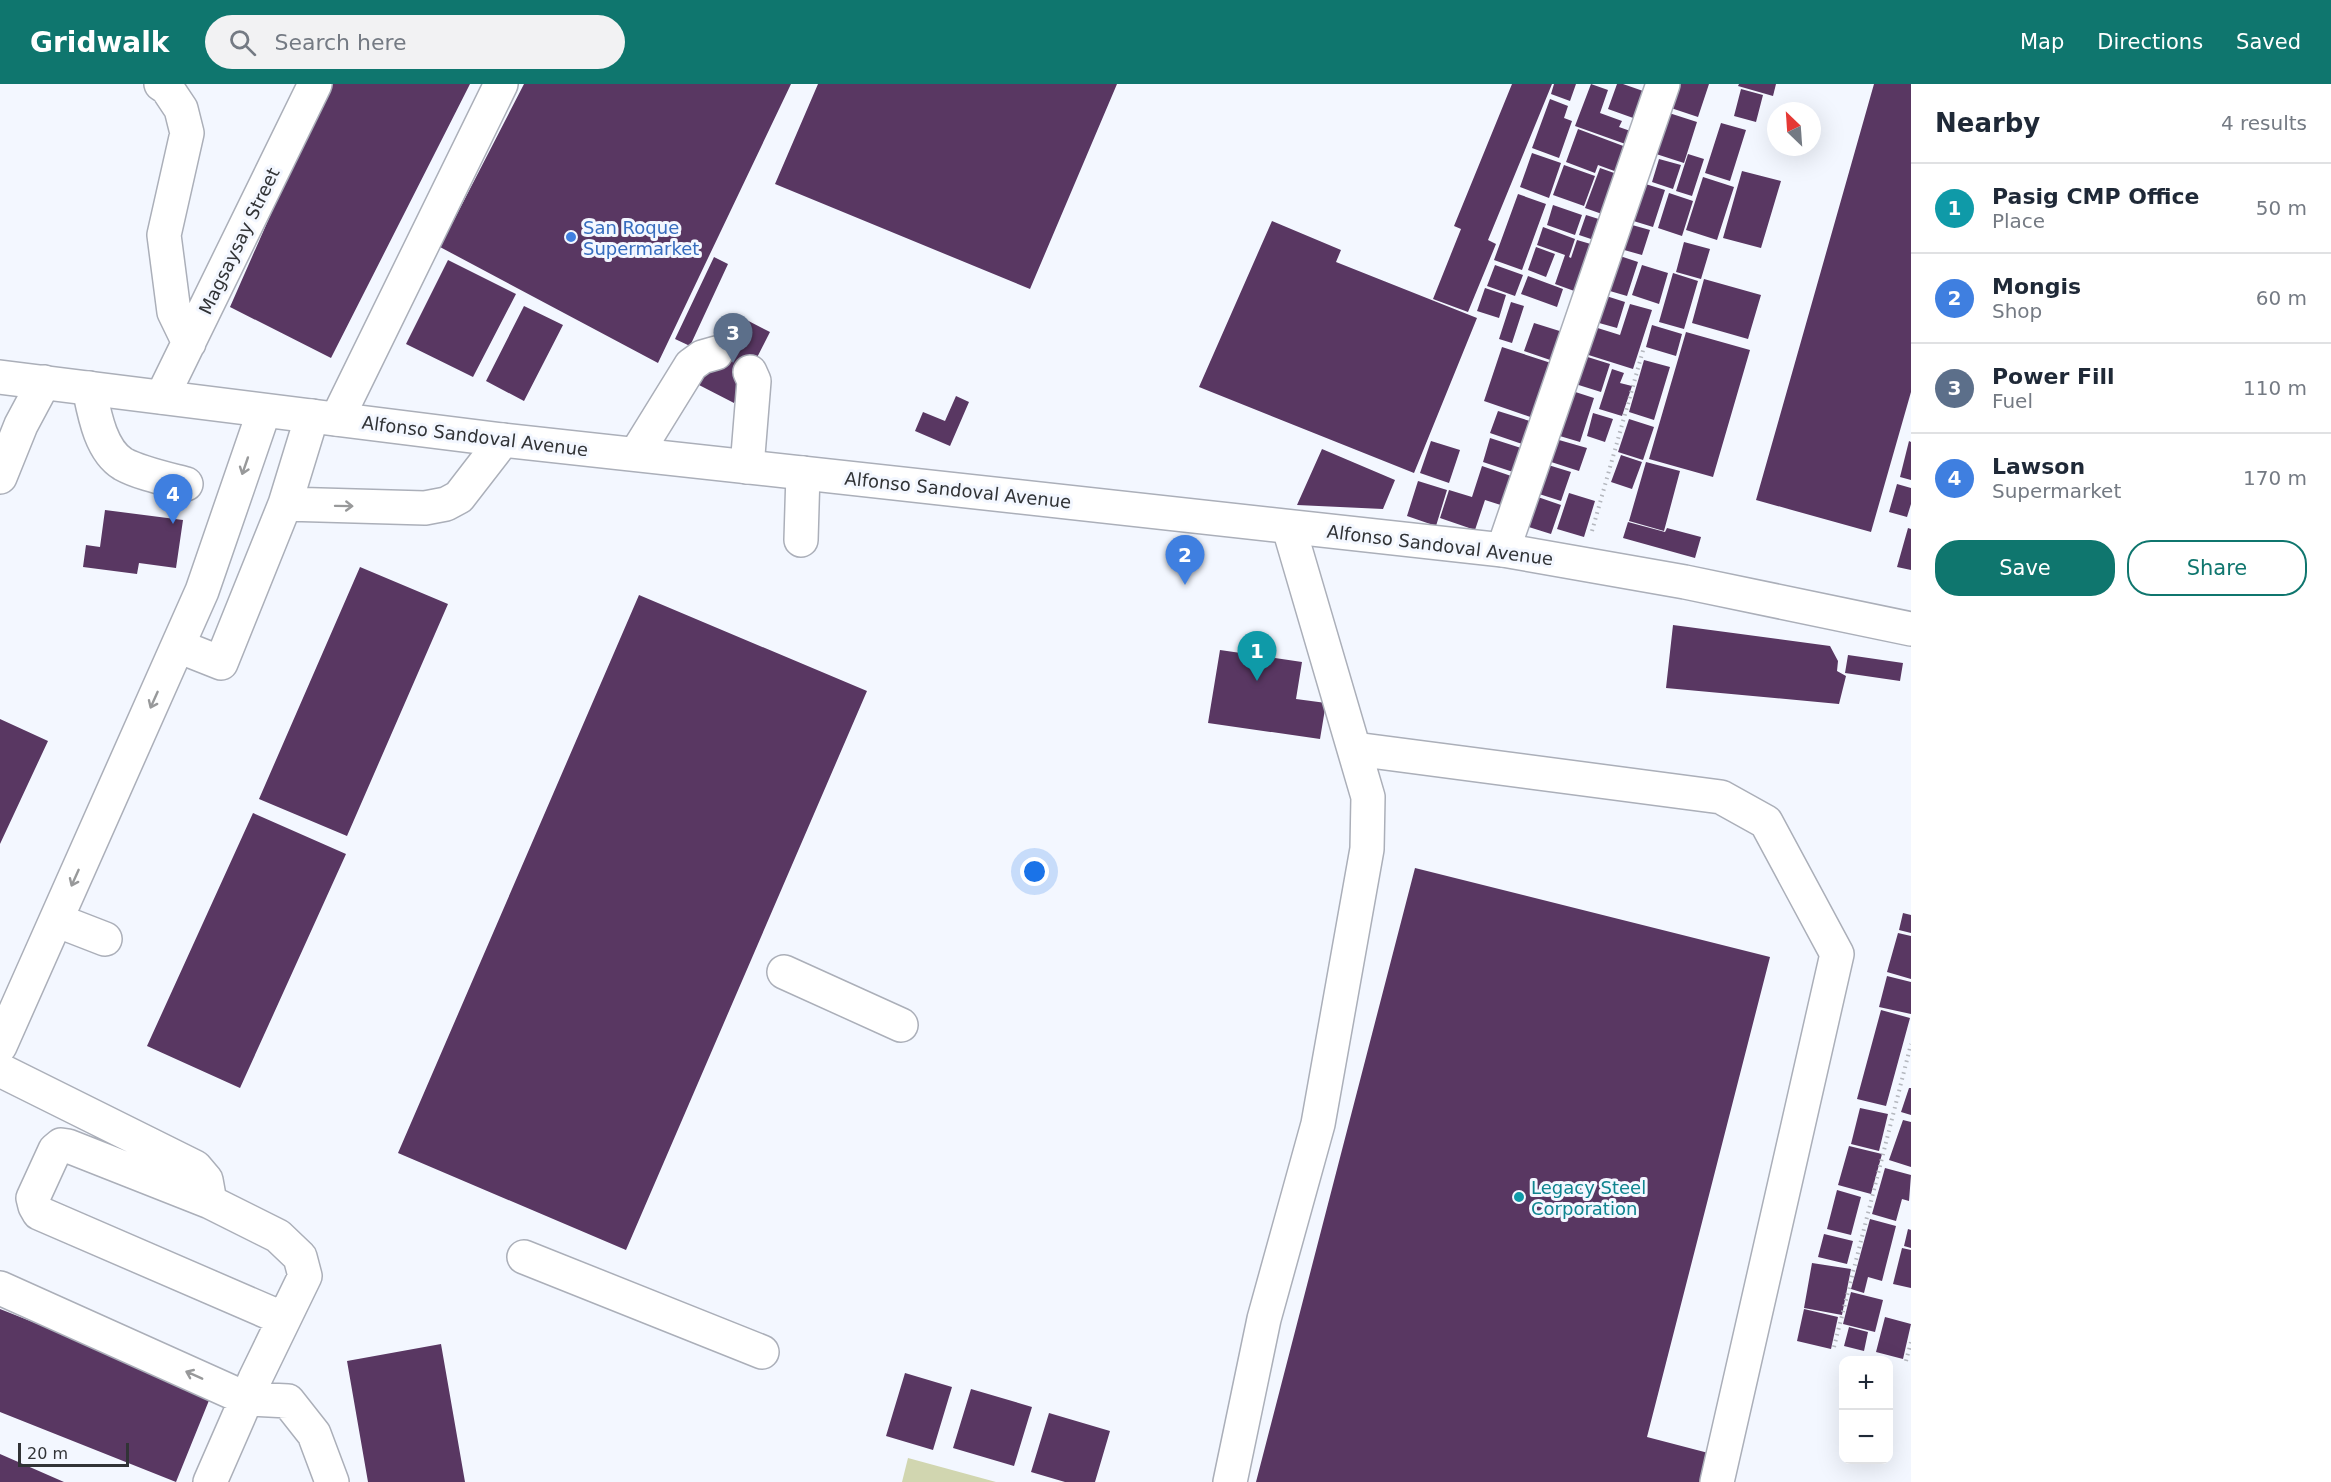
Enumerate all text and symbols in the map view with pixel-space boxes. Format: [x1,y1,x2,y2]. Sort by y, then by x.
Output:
search box [205,15,625,69]
text: Gridwalk [30,26,169,59]
icon: search [226,26,259,59]
text: Search here [274,30,407,55]
text: Map [2020,30,2064,54]
text: Directions [2097,30,2203,54]
text: Saved [2236,30,2301,54]
north arrow [1767,102,1821,156]
text: Nearby [1935,108,2040,138]
text: 4 results [2221,111,2307,135]
street label: Magsaysay Street [194,164,284,318]
text: Pasig CMP Office [1992,184,2199,209]
text: 1 [1948,196,1961,220]
text: 50 m [2256,196,2307,220]
text: Place [1992,209,2045,233]
place label: San Roque Supermarket [583,217,699,259]
marker: San Roque Supermarket [564,230,578,244]
text: Mongis [1992,274,2081,299]
text: 2 [1948,286,1961,310]
text: 60 m [2256,286,2307,310]
text: Shop [1992,299,2042,323]
pin: 3 [714,314,752,363]
text: Power Fill [1992,364,2115,389]
text: 3 [1948,376,1961,400]
text: 110 m [2243,376,2307,400]
text: Fuel [1992,389,2033,413]
street label: Alfonso Sandoval Avenue [361,412,589,460]
text: Lawson [1992,454,2085,479]
one-way arrow [239,456,250,475]
text: 4 [1948,466,1961,490]
text: 170 m [2243,466,2307,490]
street label: Alfonso Sandoval Avenue [844,468,1072,512]
pin: 4 [154,474,192,524]
text: Supermarket [1992,479,2121,503]
one-way arrow [333,500,353,512]
street label: Alfonso Sandoval Avenue [1326,521,1554,569]
pin: 2 [1166,536,1204,585]
button: Save [1935,540,2115,596]
button: Share [2127,540,2307,596]
pin: 1 [1238,632,1276,681]
one-way arrow [148,690,159,708]
your location [1020,857,1049,886]
one-way arrow [68,869,79,887]
place label: Legacy Steel Corporation [1531,1177,1646,1219]
marker: Legacy Steel Corporation [1512,1190,1526,1204]
map controls [1839,1356,1893,1464]
button: + [1839,1356,1893,1410]
one-way arrow [185,1369,204,1380]
button: − [1839,1410,1893,1464]
scale bar [18,1440,129,1468]
text: 20 m [27,1444,68,1463]

